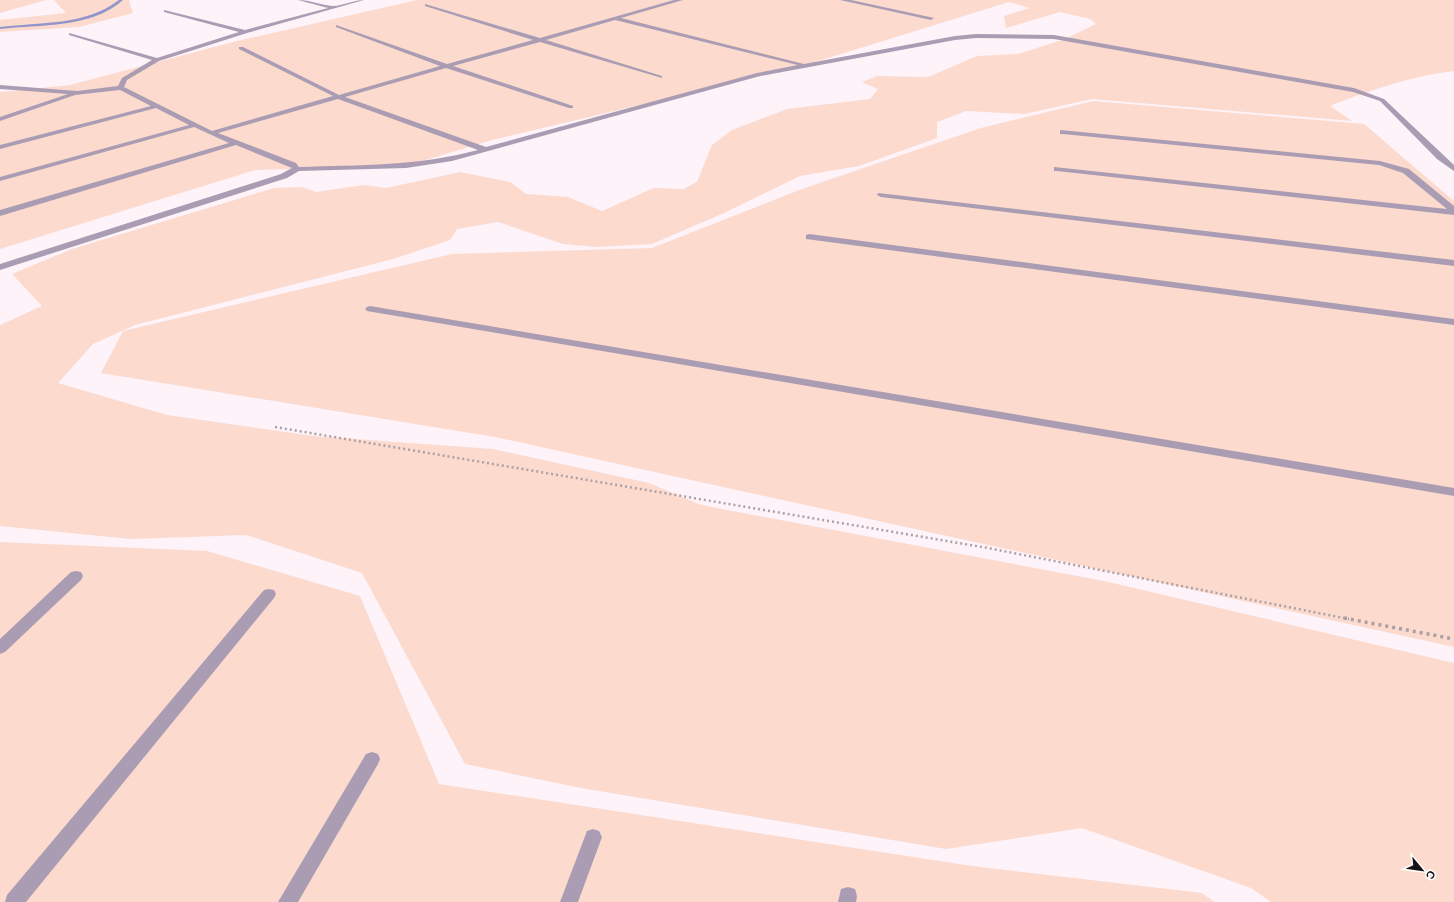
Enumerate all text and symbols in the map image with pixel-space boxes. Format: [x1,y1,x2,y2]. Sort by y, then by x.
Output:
north arrow [1402,850,1442,890]
text: С [1424,868,1438,881]

